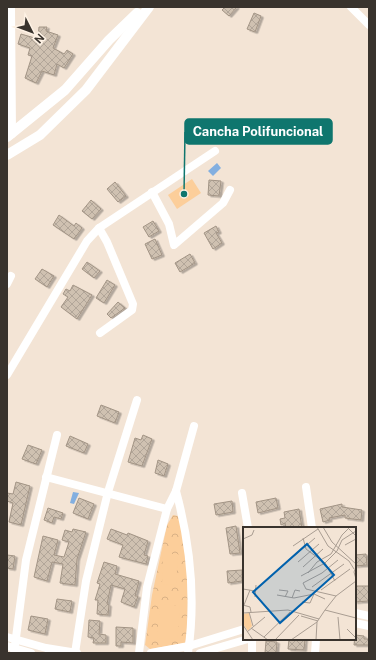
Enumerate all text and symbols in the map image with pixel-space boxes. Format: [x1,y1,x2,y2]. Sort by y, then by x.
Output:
north arrow [12,12,52,52]
text: N [32,31,47,46]
callout: Cancha Polifuncional [185,119,332,144]
text: Cancha Polifuncional [193,124,323,139]
inset map [243,527,356,640]

